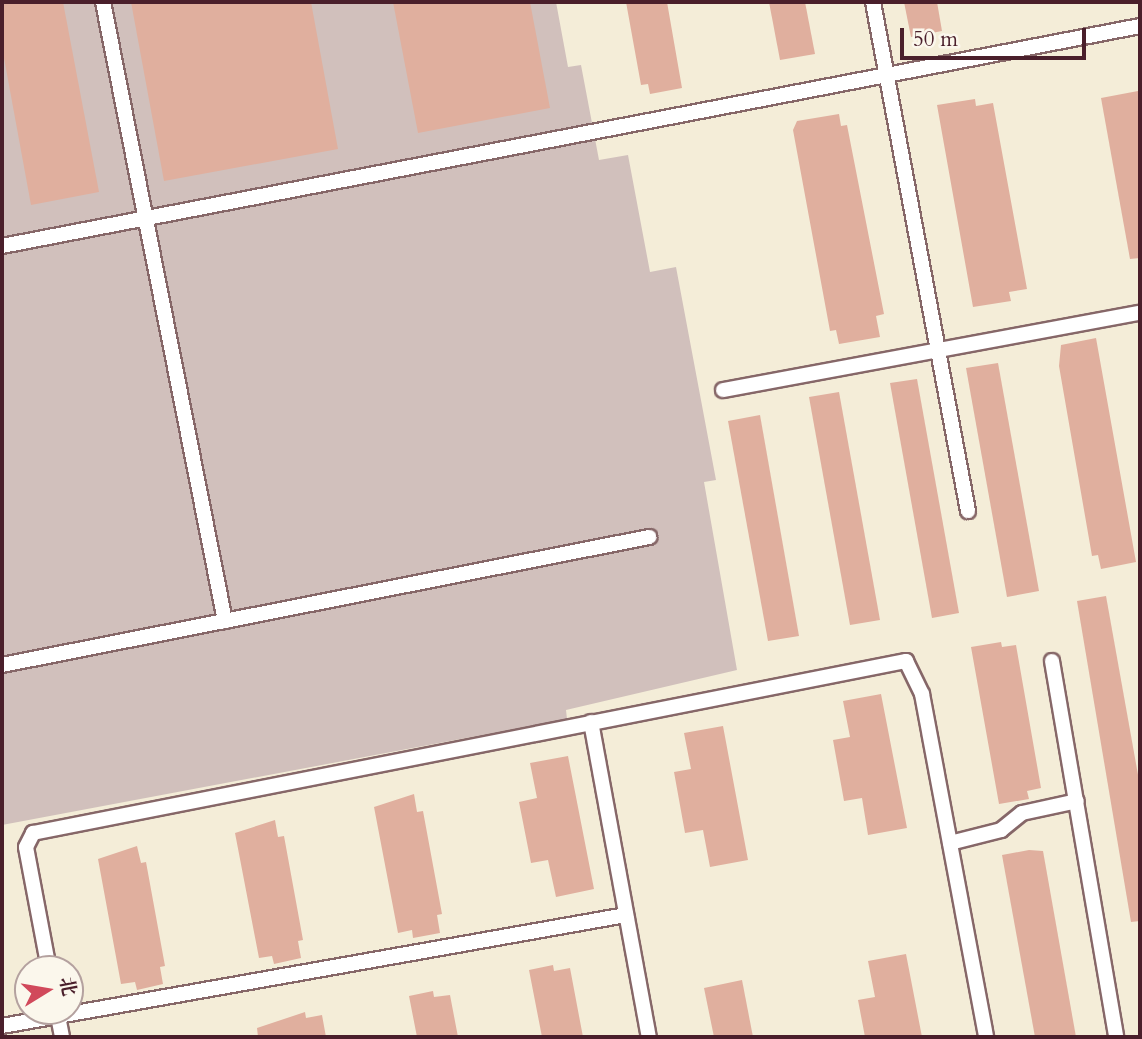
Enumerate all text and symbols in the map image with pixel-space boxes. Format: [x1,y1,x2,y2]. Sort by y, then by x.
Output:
scale bar [904,14,1090,58]
text: 50 m [913,25,958,54]
north arrow [14,955,84,1025]
text: 北 [53,975,82,998]

